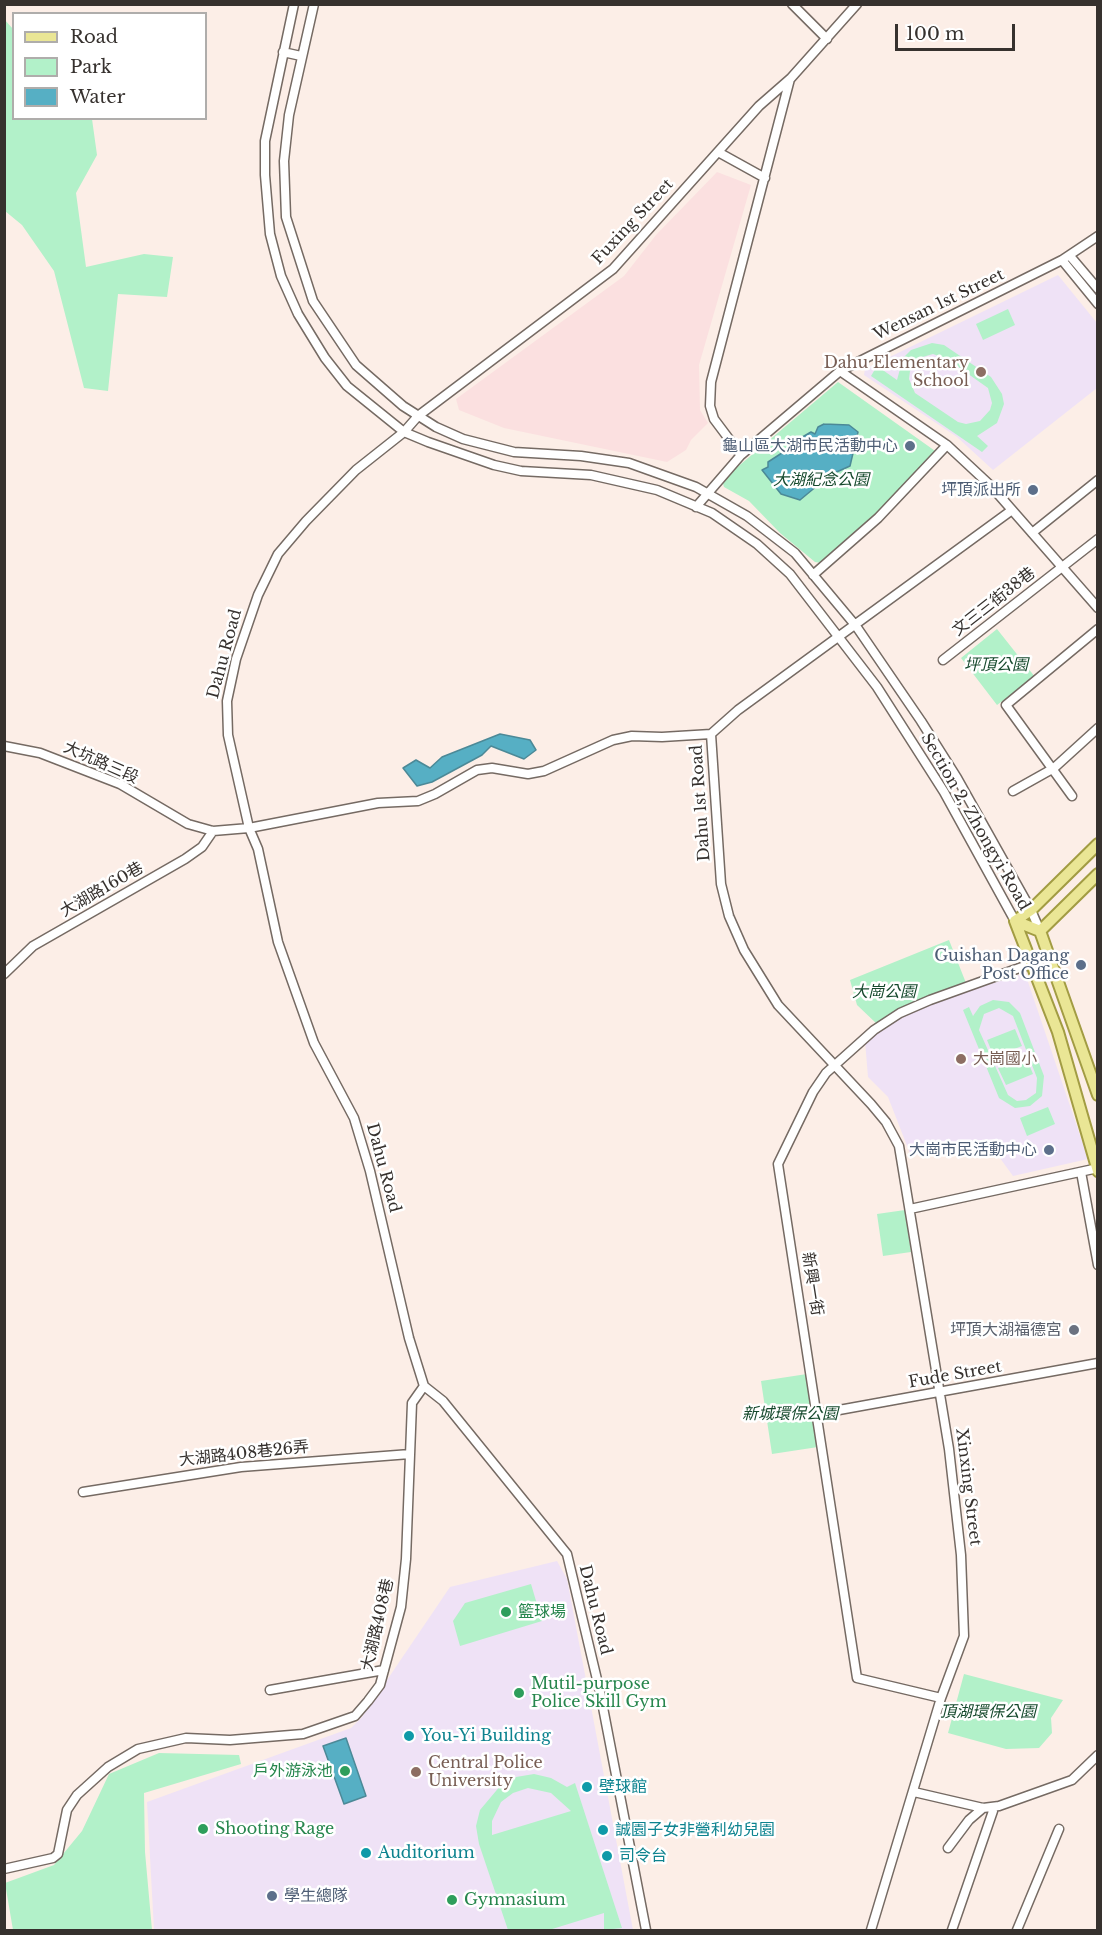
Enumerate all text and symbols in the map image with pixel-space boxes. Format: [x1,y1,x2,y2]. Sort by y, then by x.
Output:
legend [12,12,207,120]
scale bar [898,12,1018,50]
text: 100 m [906,23,964,45]
text: Road [70,26,118,48]
text: Park [70,56,112,78]
text: Water [70,86,125,108]
street label: Fuxing Street [588,175,678,269]
street label: Wensan 1st Street [871,265,1007,345]
place label: Dahu Elementary School [824,353,969,391]
marker: Dahu Elementary School [974,365,988,379]
place label: 龜山區大湖市民活動中心 [722,436,898,456]
marker: 龜山區大湖市民活動中心 [903,439,917,453]
park label: 大湖紀念公園 [773,470,869,490]
place label: 坪頂派出所 [941,480,1021,500]
marker: 坪頂派出所 [1026,483,1040,497]
street label: 文三三街38巷 [949,564,1039,640]
street label: Dahu Road [204,607,246,701]
park label: 坪頂公園 [964,655,1028,675]
street label: Section 2, Zhongyi Road [916,730,1034,914]
street label: 大坑路三段 [61,738,141,788]
street label: Dahu 1st Road [687,744,715,862]
street label: 大湖路160巷 [57,858,147,922]
place label: Guishan Dagang Post Office [934,946,1069,984]
marker: Guishan Dagang Post Office [1074,958,1088,972]
park label: 大崗公園 [852,982,916,1002]
place label: 大崗國小 [973,1049,1037,1069]
marker: 大崗國小 [954,1052,968,1066]
street label: Dahu Road [362,1121,404,1215]
place label: 大崗市民活動中心 [909,1140,1037,1160]
marker: 大崗市民活動中心 [1042,1143,1056,1157]
street label: 新興一街 [798,1251,826,1317]
place label: 坪頂大湖福德宮 [950,1320,1062,1340]
marker: 坪頂大湖福德宮 [1067,1323,1081,1337]
street label: Fude Street [907,1357,1003,1393]
park label: 新城環保公園 [742,1404,838,1424]
street label: Xinxing Street [951,1427,985,1547]
street label: 大湖路408巷26弄 [178,1438,310,1470]
street label: Dahu Road [575,1563,615,1657]
street label: 大湖路408巷 [358,1577,398,1673]
place label: 籃球場 [518,1602,566,1622]
marker: 籃球場 [499,1605,513,1619]
place label: Mutil-purpose Police Skill Gym [531,1674,667,1712]
marker: Mutil-purpose Police Skill Gym [512,1686,526,1700]
park label: 頂湖環保公園 [940,1702,1036,1722]
place label: You-Yi Building [421,1726,551,1746]
marker: You-Yi Building [402,1729,416,1743]
place label: Central Police University [428,1753,543,1791]
place label: 戶外游泳池 [253,1761,333,1781]
marker: 戶外游泳池 [338,1764,352,1778]
marker: Central Police University [409,1765,423,1779]
place label: 壁球館 [599,1777,647,1797]
marker: 壁球館 [580,1780,594,1794]
place label: Shooting Rage [215,1819,334,1839]
place label: 誠園子女非營利幼兒園 [615,1820,775,1840]
marker: Shooting Rage [196,1822,210,1836]
marker: 誠園子女非營利幼兒園 [596,1823,610,1837]
place label: Auditorium [378,1843,475,1863]
marker: Auditorium [359,1846,373,1860]
place label: 司令台 [619,1846,667,1866]
marker: 司令台 [600,1849,614,1863]
place label: 學生總隊 [284,1886,348,1906]
marker: 學生總隊 [265,1889,279,1903]
place label: Gymnasium [464,1890,566,1910]
marker: Gymnasium [445,1893,459,1907]

